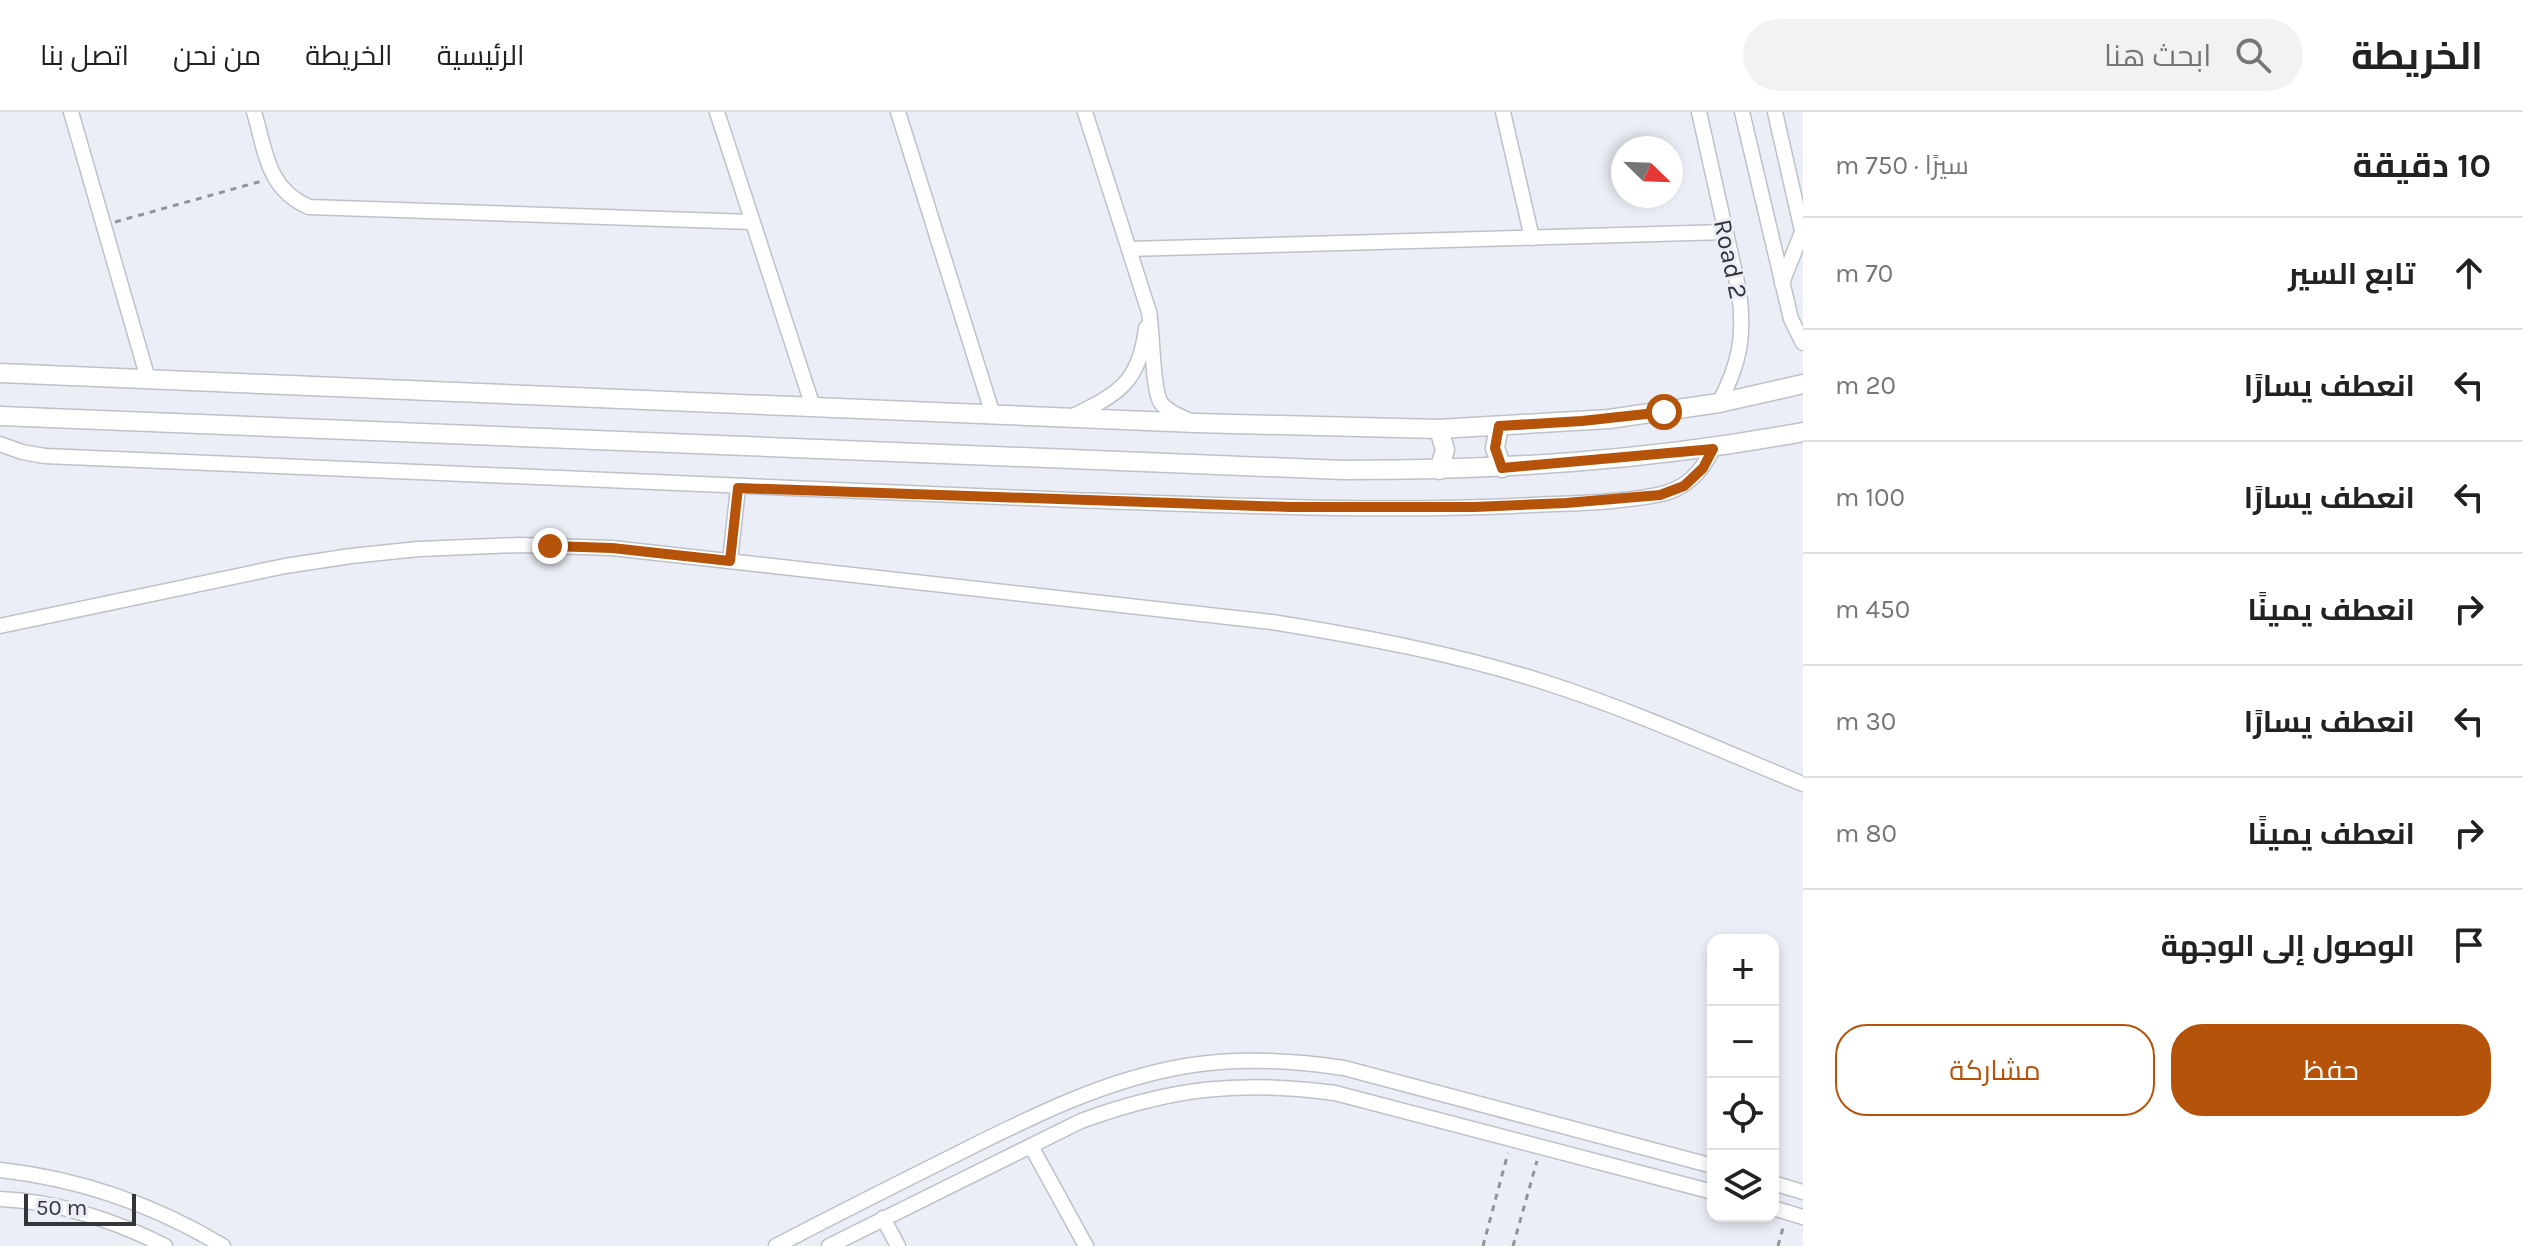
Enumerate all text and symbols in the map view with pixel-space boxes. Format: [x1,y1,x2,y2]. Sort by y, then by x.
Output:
search box [1743,19,2303,91]
icon: search [2231,33,2275,77]
text: الخريطة [2351,34,2483,79]
text: ابحث هنا [2104,38,2211,74]
text: اتصل بنا [40,39,129,72]
text: من نحن [173,39,261,72]
text: الخريطة [305,39,393,72]
text: الرئيسية [437,39,524,72]
north arrow [1611,136,1683,208]
text: 10 دقيقة [2353,146,2491,186]
text: سيرًا · 750 m [1835,150,1969,181]
street label: Road 2 [1707,216,1754,302]
icon: ahead [2447,251,2491,295]
text: تابع السير [2288,256,2415,292]
text: 70 m [1835,258,1893,289]
icon: left [2447,363,2491,407]
text: انعطف يسارًا [2244,368,2415,404]
text: 20 m [1835,370,1896,401]
route start [1646,394,1682,430]
icon: left [2447,475,2491,519]
text: انعطف يسارًا [2244,480,2415,516]
text: 100 m [1835,482,1905,513]
route end [532,528,568,564]
icon: right [2447,587,2491,631]
text: انعطف يمينًا [2247,592,2415,628]
text: 450 m [1835,594,1910,625]
icon: left [2447,699,2491,743]
text: انعطف يسارًا [2244,704,2415,740]
text: 30 m [1835,706,1896,737]
icon: right [2447,811,2491,855]
text: انعطف يمينًا [2247,816,2415,852]
text: 80 m [1835,818,1897,849]
icon: arrive [2447,923,2491,967]
text: الوصول إلى الوجهة [2161,928,2415,964]
map controls [1707,934,1779,1222]
button: + [1707,934,1779,1006]
button: − [1707,1006,1779,1078]
button: مشاركة [1835,1024,2155,1116]
button: حفظ [2171,1024,2491,1116]
button: locate [1707,1078,1779,1150]
button: layers [1707,1150,1779,1222]
scale bar [24,1190,136,1226]
text: 50 m [36,1195,87,1221]

